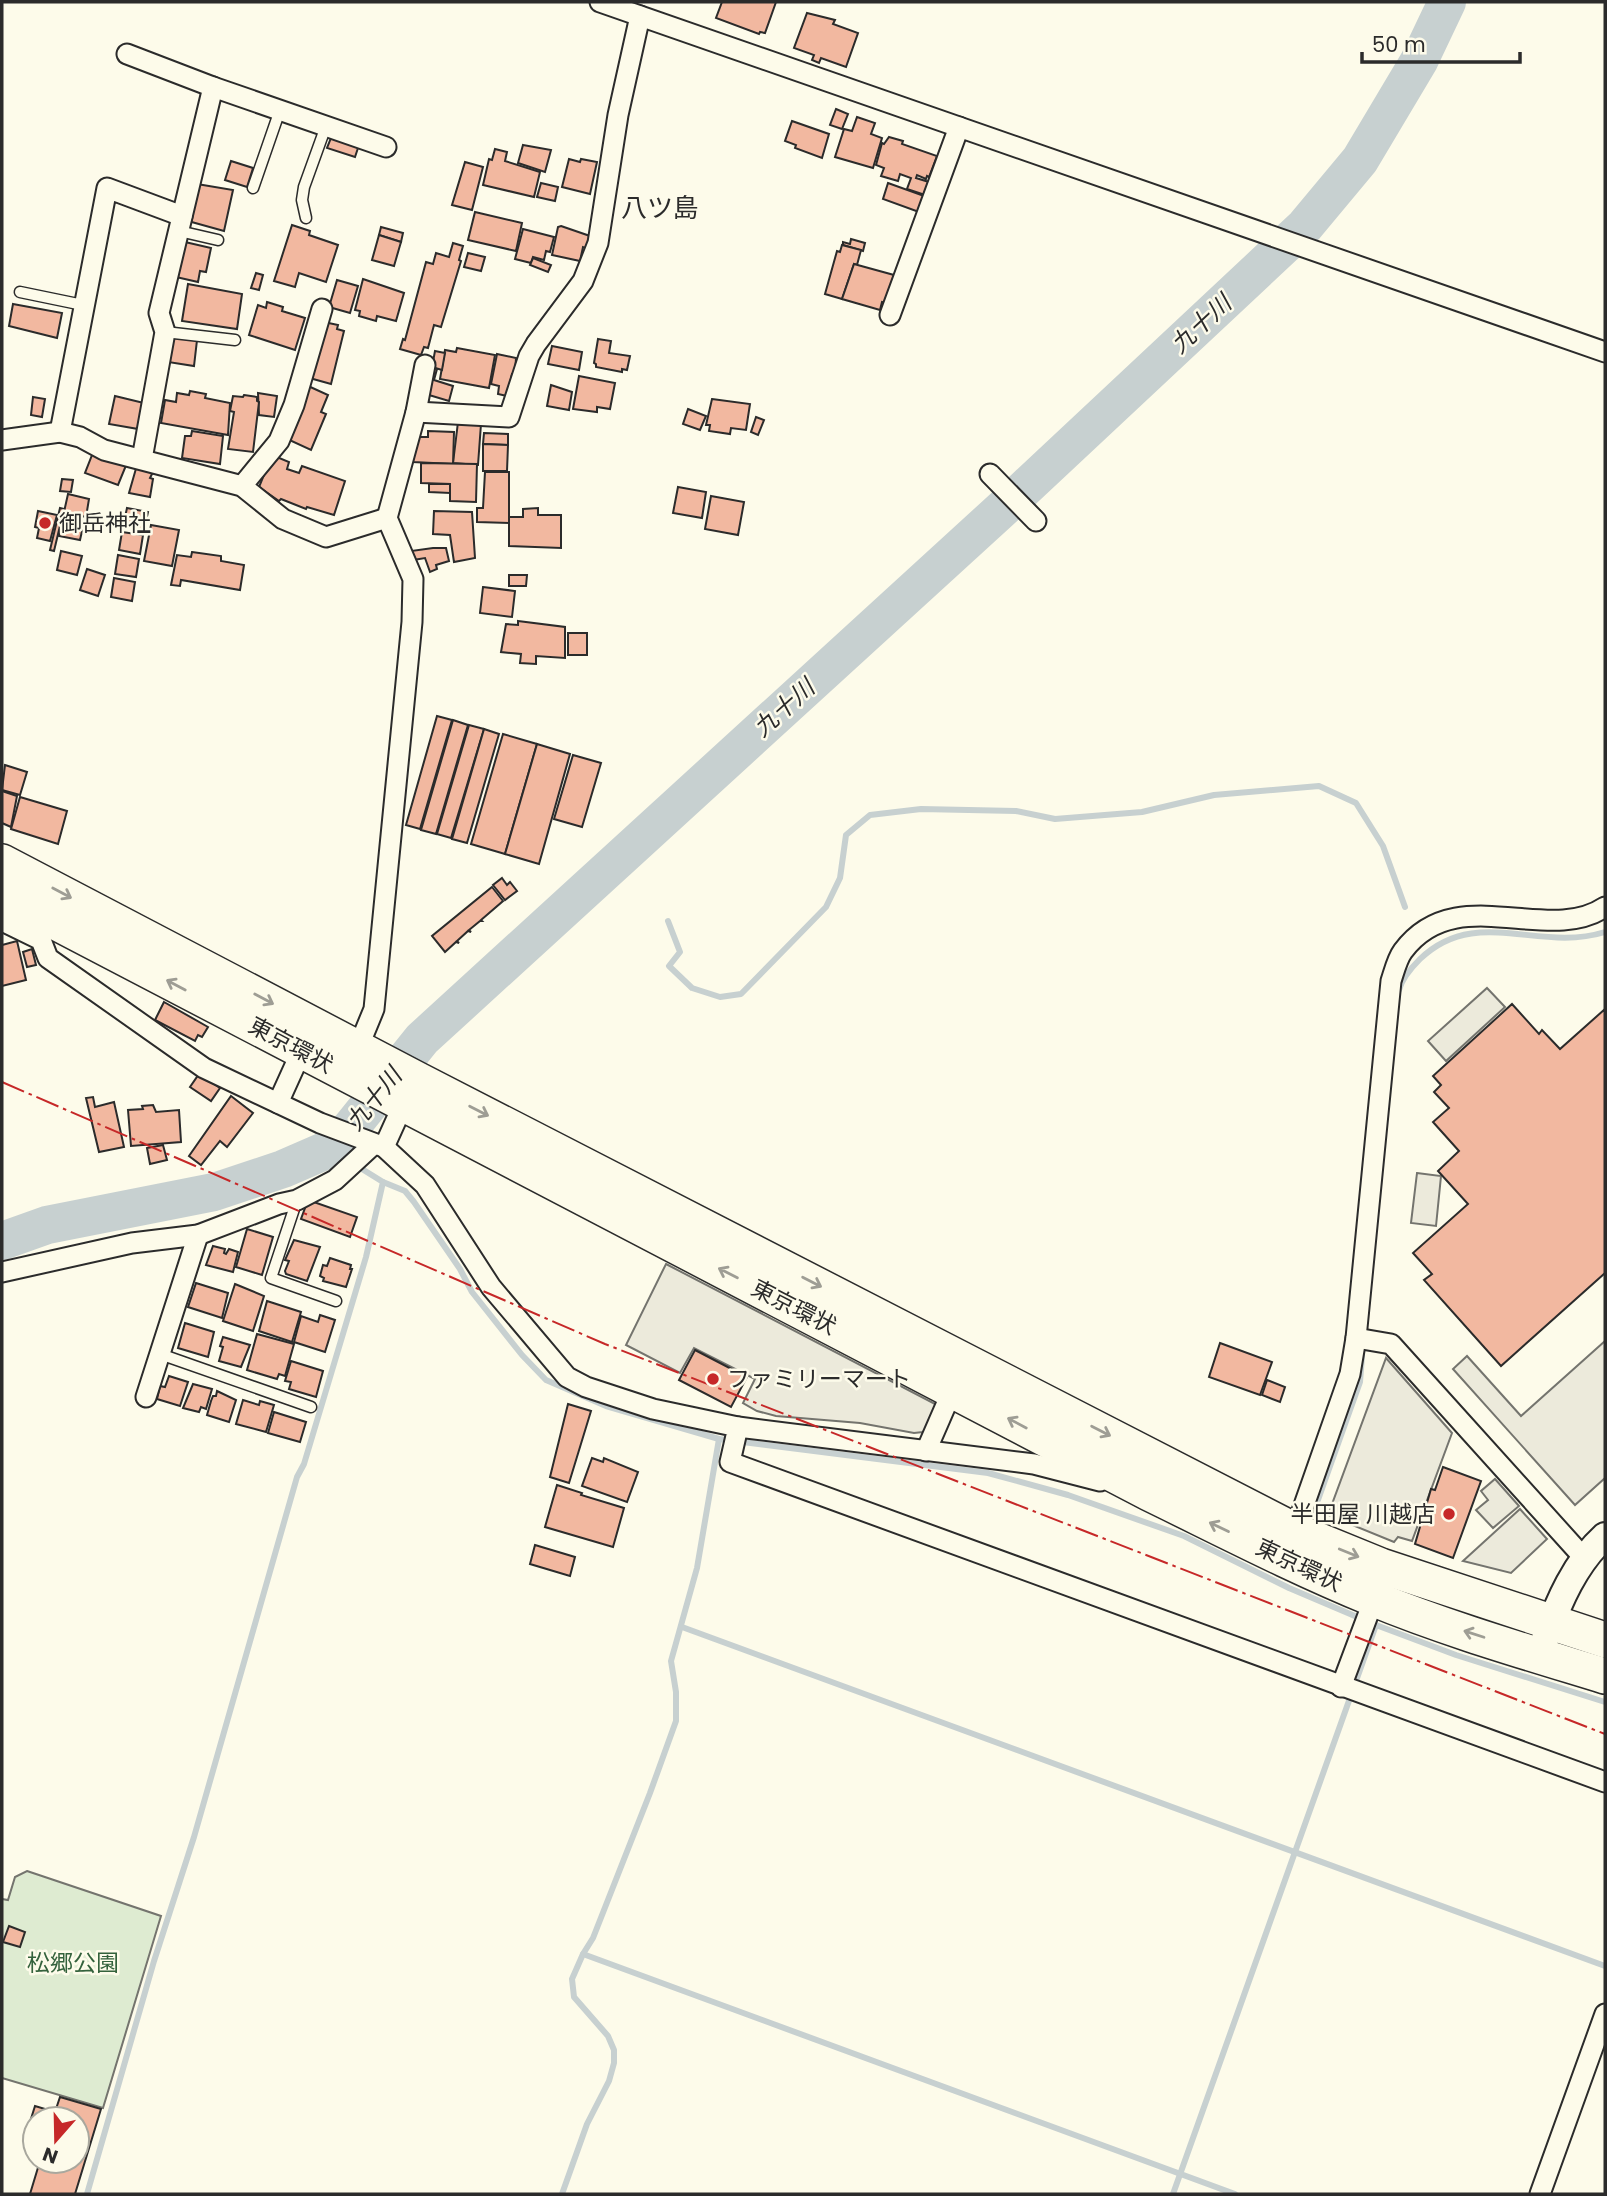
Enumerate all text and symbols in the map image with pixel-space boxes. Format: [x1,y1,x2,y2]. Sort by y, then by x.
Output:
scale bar [1362,21,1520,65]
text: 50 m [1372,30,1426,59]
district label: 八ツ島 [621,190,699,226]
water label: 九十川 [1163,285,1240,360]
place label: 御岳神社 [59,507,151,539]
marker: 御岳神社 [37,515,53,531]
water label: 九十川 [746,669,824,744]
one-way arrow [51,887,72,901]
one-way arrow [166,977,187,991]
one-way arrow [253,993,274,1006]
street label: 東京環状 [243,1009,339,1081]
water label: 九十川 [338,1058,411,1137]
one-way arrow [468,1104,488,1118]
one-way arrow [718,1266,739,1279]
street label: 東京環状 [746,1272,842,1342]
one-way arrow [801,1275,821,1289]
place label: ファミリーマート [727,1363,911,1395]
marker: ファミリーマート [705,1371,721,1387]
one-way arrow [1007,1416,1028,1429]
one-way arrow [1090,1425,1111,1438]
place label: 半田屋 川越店 [1291,1498,1435,1530]
marker: 半田屋 川越店 [1441,1506,1457,1522]
one-way arrow [1209,1520,1230,1534]
street label: 東京環状 [1251,1531,1347,1599]
one-way arrow [1338,1547,1359,1560]
one-way arrow [1463,1627,1485,1639]
park label: 松郷公園 [27,1947,119,1979]
north arrow [21,2105,91,2175]
text: N [39,2140,62,2171]

